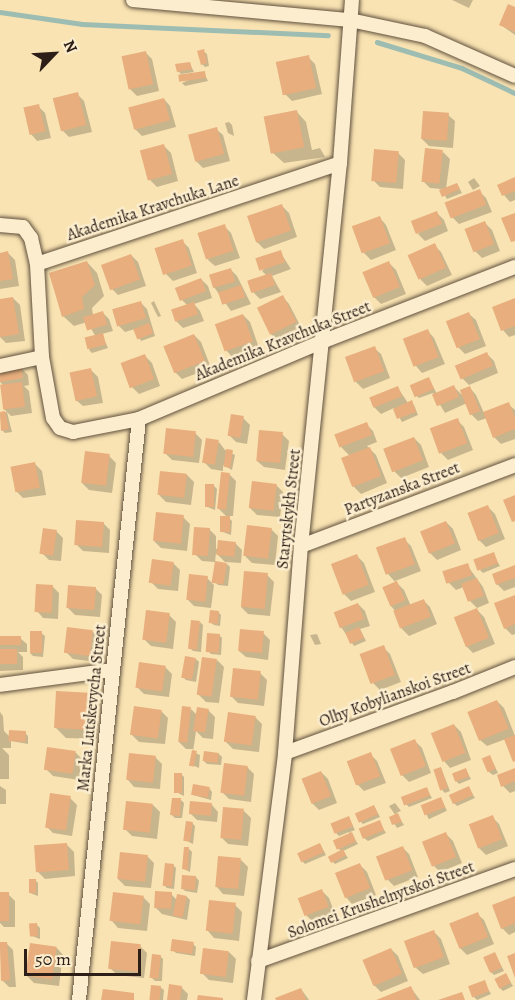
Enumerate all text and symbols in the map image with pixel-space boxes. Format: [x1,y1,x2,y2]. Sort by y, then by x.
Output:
north arrow [24,24,84,84]
text: N [58,36,83,56]
street label: Akademika Kravchuka Lane [65,171,241,245]
street label: Akademika Kravchuka Street [192,297,374,385]
street label: Starytskykh Street [273,448,305,570]
street label: Partyzanska Street [342,458,462,520]
street label: Marka Lutskevycha Street [74,624,110,792]
street label: Olhy Kobylianskoi Street [317,659,473,731]
street label: Solomei Krushelnytskoi Street [285,857,477,943]
scale bar [27,937,144,975]
text: 50 m [35,947,71,971]

